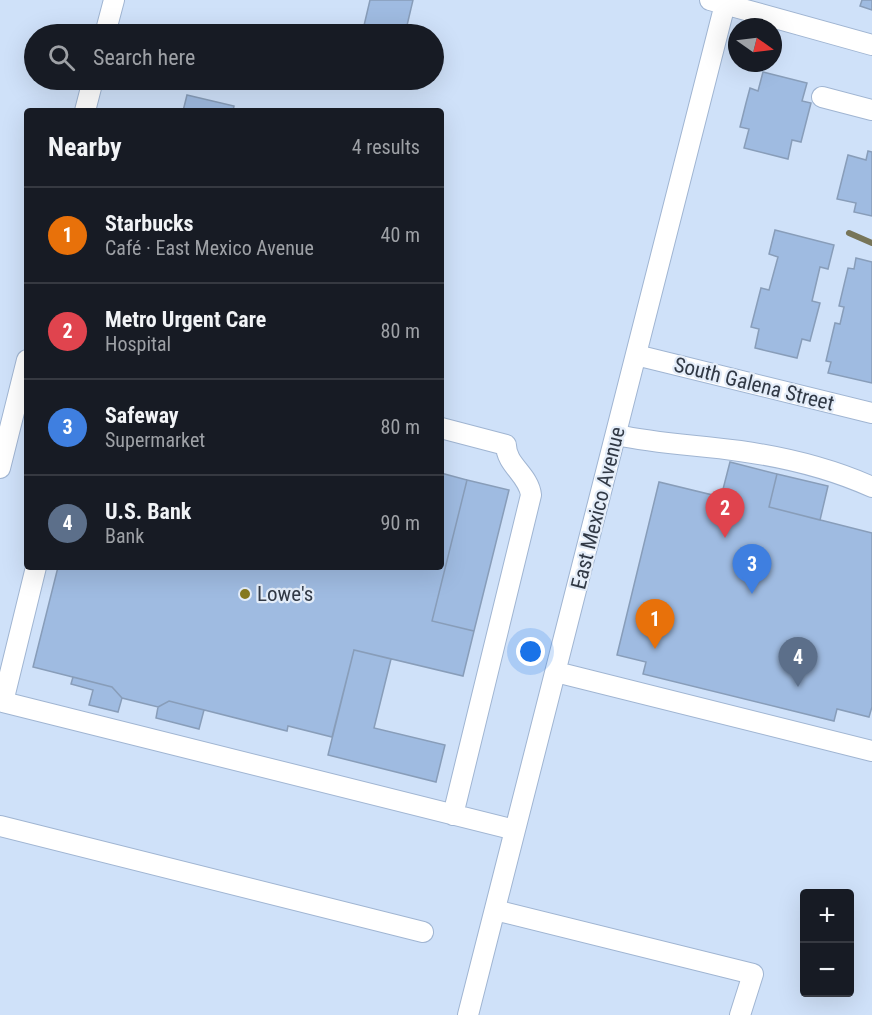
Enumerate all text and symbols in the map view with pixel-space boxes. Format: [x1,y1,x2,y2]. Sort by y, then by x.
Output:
north arrow [728,18,782,72]
search box [24,24,444,90]
icon: search [45,41,78,74]
text: Search here [93,45,195,70]
text: Nearby [48,132,122,162]
text: 4 results [352,135,420,159]
text: Starbucks [105,211,194,236]
text: 1 [62,223,73,247]
text: 40 m [381,223,420,247]
text: Café · East Mexico Avenue [105,236,314,260]
text: Metro Urgent Care [105,307,266,332]
text: 2 [62,319,73,343]
text: 80 m [381,319,420,343]
text: Hospital [105,332,171,356]
street label: South Galena Street [671,352,837,416]
text: Safeway [105,403,179,428]
text: 3 [62,415,73,439]
text: 80 m [381,415,420,439]
street label: East Mexico Avenue [566,424,630,592]
text: Supermarket [105,428,205,452]
pin: 2 [706,488,744,538]
text: U.S. Bank [105,499,191,524]
text: 4 [62,511,73,535]
text: 90 m [381,511,420,535]
text: Bank [105,524,144,548]
pin: 3 [732,544,771,594]
place label: Lowe's [257,582,313,606]
marker: Lowe's [238,587,252,601]
pin: 1 [636,600,674,649]
your location [516,637,545,666]
pin: 4 [778,638,818,687]
map controls [800,889,854,997]
button: + [800,889,854,943]
button: − [800,943,854,997]

